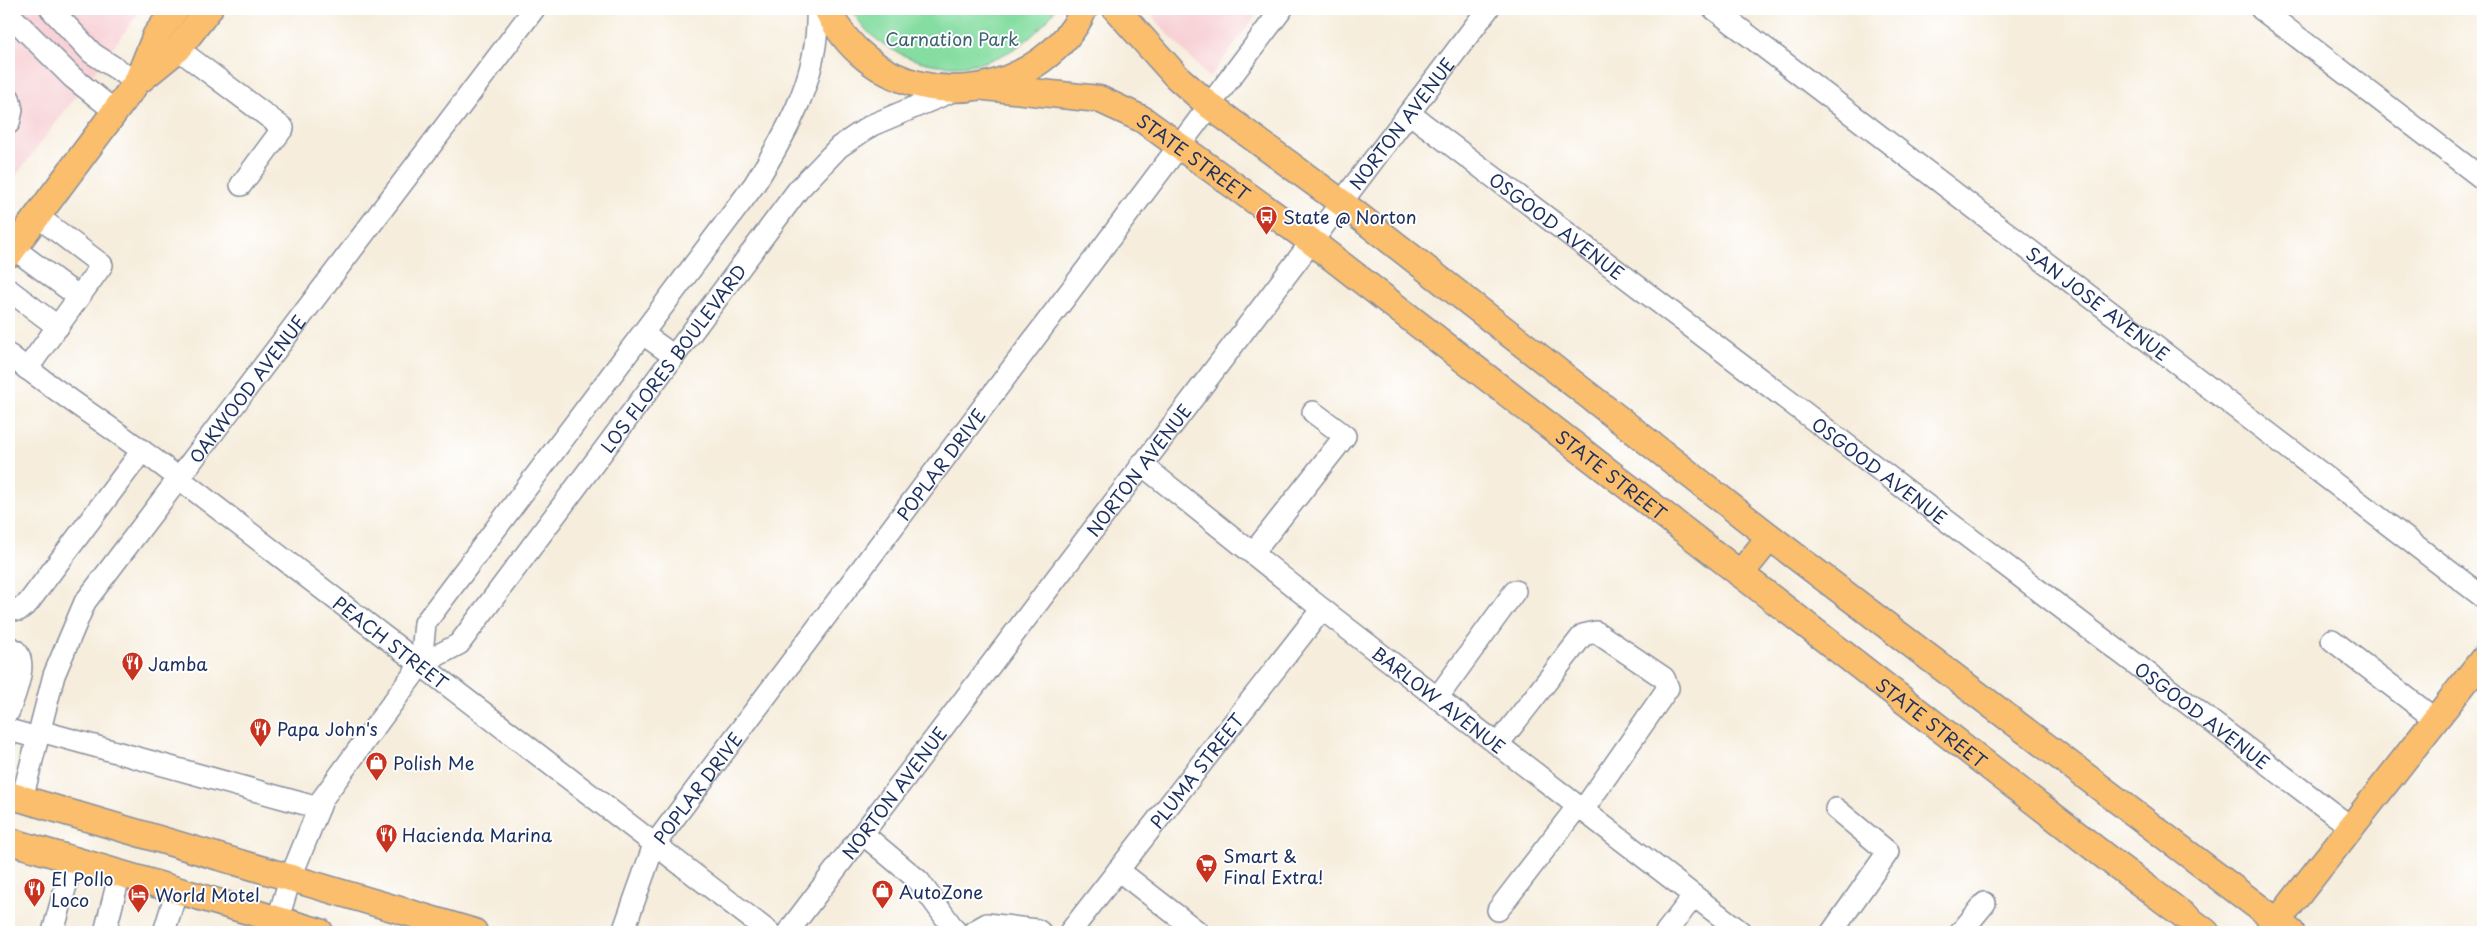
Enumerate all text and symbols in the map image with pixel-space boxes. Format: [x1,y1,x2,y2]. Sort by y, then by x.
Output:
park label: Carnation Park [885,25,1019,52]
street label: NORTON AVENUE [1342,51,1460,195]
street label: STATE STREET [1132,106,1257,207]
street label: OSGOOD AVENUE [1484,165,1631,286]
place label: State @ Norton [1283,203,1417,230]
bus stop icon: State @ Norton [1255,204,1279,235]
street label: SAN JOSE AVENUE [2021,239,2176,367]
street label: LOS FLORES BOULEVARD [593,258,752,458]
street label: OAKWOOD AVENUE [182,309,312,468]
street label: NORTON AVENUE [1079,398,1197,541]
street label: POPLAR DRIVE [889,402,991,525]
street label: OSGOOD AVENUE [1807,410,1953,530]
street label: STATE STREET [1550,422,1673,526]
street label: PEACH STREET [328,589,455,696]
street label: BARLOW AVENUE [1367,639,1512,760]
place label: Jamba [148,650,208,677]
restaurant icon: Jamba [120,651,144,682]
street label: OSGOOD AVENUE [2129,655,2276,775]
street label: STATE STREET [1871,671,1994,774]
street label: PLUMA STREET [1142,706,1250,834]
place label: Papa John's [277,715,378,742]
restaurant icon: Papa John's [249,716,273,747]
street label: NORTON AVENUE [835,721,953,864]
street label: POPLAR DRIVE [646,726,748,849]
place label: Polish Me [393,749,475,776]
shop icon: Polish Me [365,750,389,781]
place label: Hacienda Marina [402,821,553,848]
restaurant icon: Hacienda Marina [374,822,398,853]
place label: Smart & Final Extra! [1223,842,1323,890]
supermarket icon: Smart & Final Extra! [1195,853,1219,884]
place label: El Pollo Loco [51,865,114,913]
restaurant icon: El Pollo Loco [23,876,47,907]
place label: AutoZone [899,878,983,905]
shop icon: AutoZone [871,879,895,910]
place label: World Motel [155,881,260,908]
hotel icon: World Motel [127,882,151,913]

